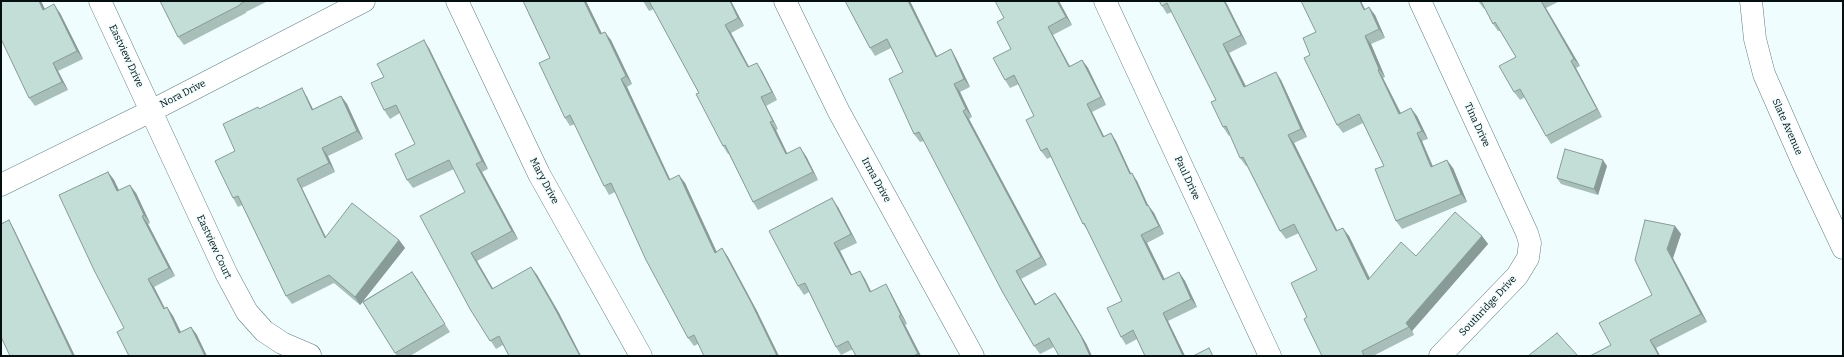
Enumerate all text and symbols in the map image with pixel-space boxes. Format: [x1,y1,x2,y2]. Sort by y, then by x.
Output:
street label: Eastview Drive [106,23,146,89]
street label: Nora Drive [158,77,208,111]
street label: Slate Avenue [1769,97,1805,157]
street label: Tina Drive [1462,101,1492,149]
street label: Paul Drive [1172,154,1202,202]
street label: Irma Drive [859,155,893,205]
street label: Mary Drive [527,156,561,206]
street label: Eastview Court [194,213,234,281]
street label: Southridge Drive [1457,273,1519,339]

